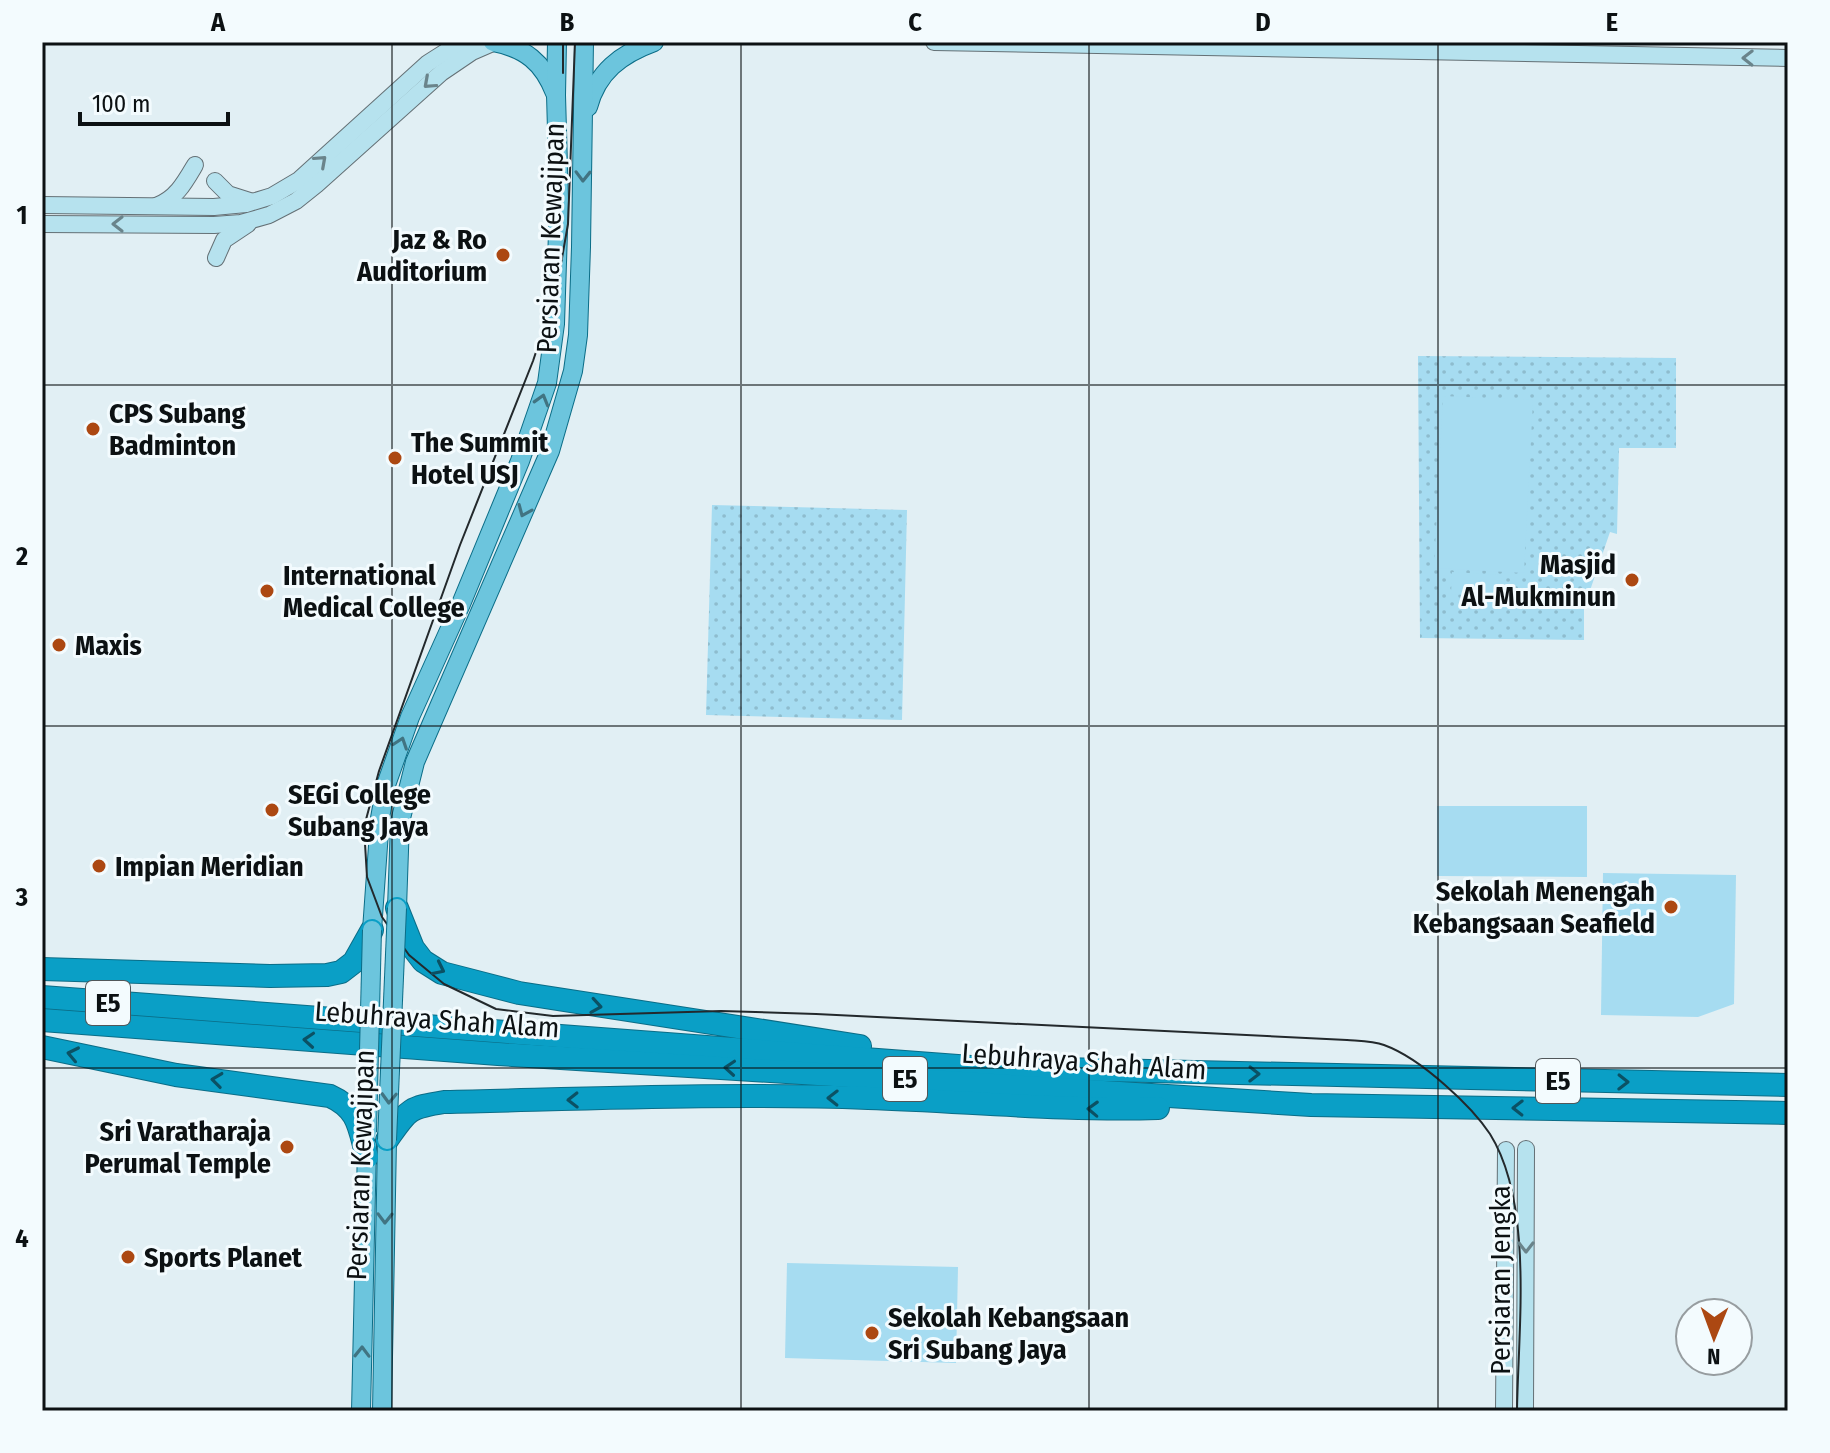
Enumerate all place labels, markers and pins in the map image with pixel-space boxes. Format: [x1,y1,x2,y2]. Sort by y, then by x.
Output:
place label: Jaz & Ro Auditorium [356,223,487,288]
marker: Jaz & Ro Auditorium [494,246,512,264]
place label: CPS Subang Badminton [109,397,245,462]
marker: CPS Subang Badminton [84,420,102,438]
place label: The Summit Hotel USJ [411,426,549,491]
marker: The Summit Hotel USJ [386,449,404,467]
place label: Masjid Al-Mukminun [1460,548,1616,613]
place label: International Medical College [283,559,465,624]
marker: Masjid Al-Mukminun [1623,571,1641,589]
marker: International Medical College [258,582,276,600]
place label: Maxis [75,629,142,662]
marker: Maxis [50,636,68,654]
place label: SEGi College Subang Jaya [288,778,431,843]
marker: SEGi College Subang Jaya [263,801,281,819]
place label: Impian Meridian [115,850,304,883]
marker: Impian Meridian [90,857,108,875]
place label: Sekolah Menengah Kebangsaan Seafield [1413,875,1655,940]
marker: Sekolah Menengah Kebangsaan Seafield [1662,898,1680,916]
place label: Sri Varatharaja Perumal Temple [85,1115,271,1180]
marker: Sri Varatharaja Perumal Temple [278,1138,296,1156]
place label: Sports Planet [144,1241,303,1274]
marker: Sports Planet [119,1248,137,1266]
place label: Sekolah Kebangsaan Sri Subang Jaya [888,1301,1129,1366]
marker: Sekolah Kebangsaan Sri Subang Jaya [863,1324,881,1342]

